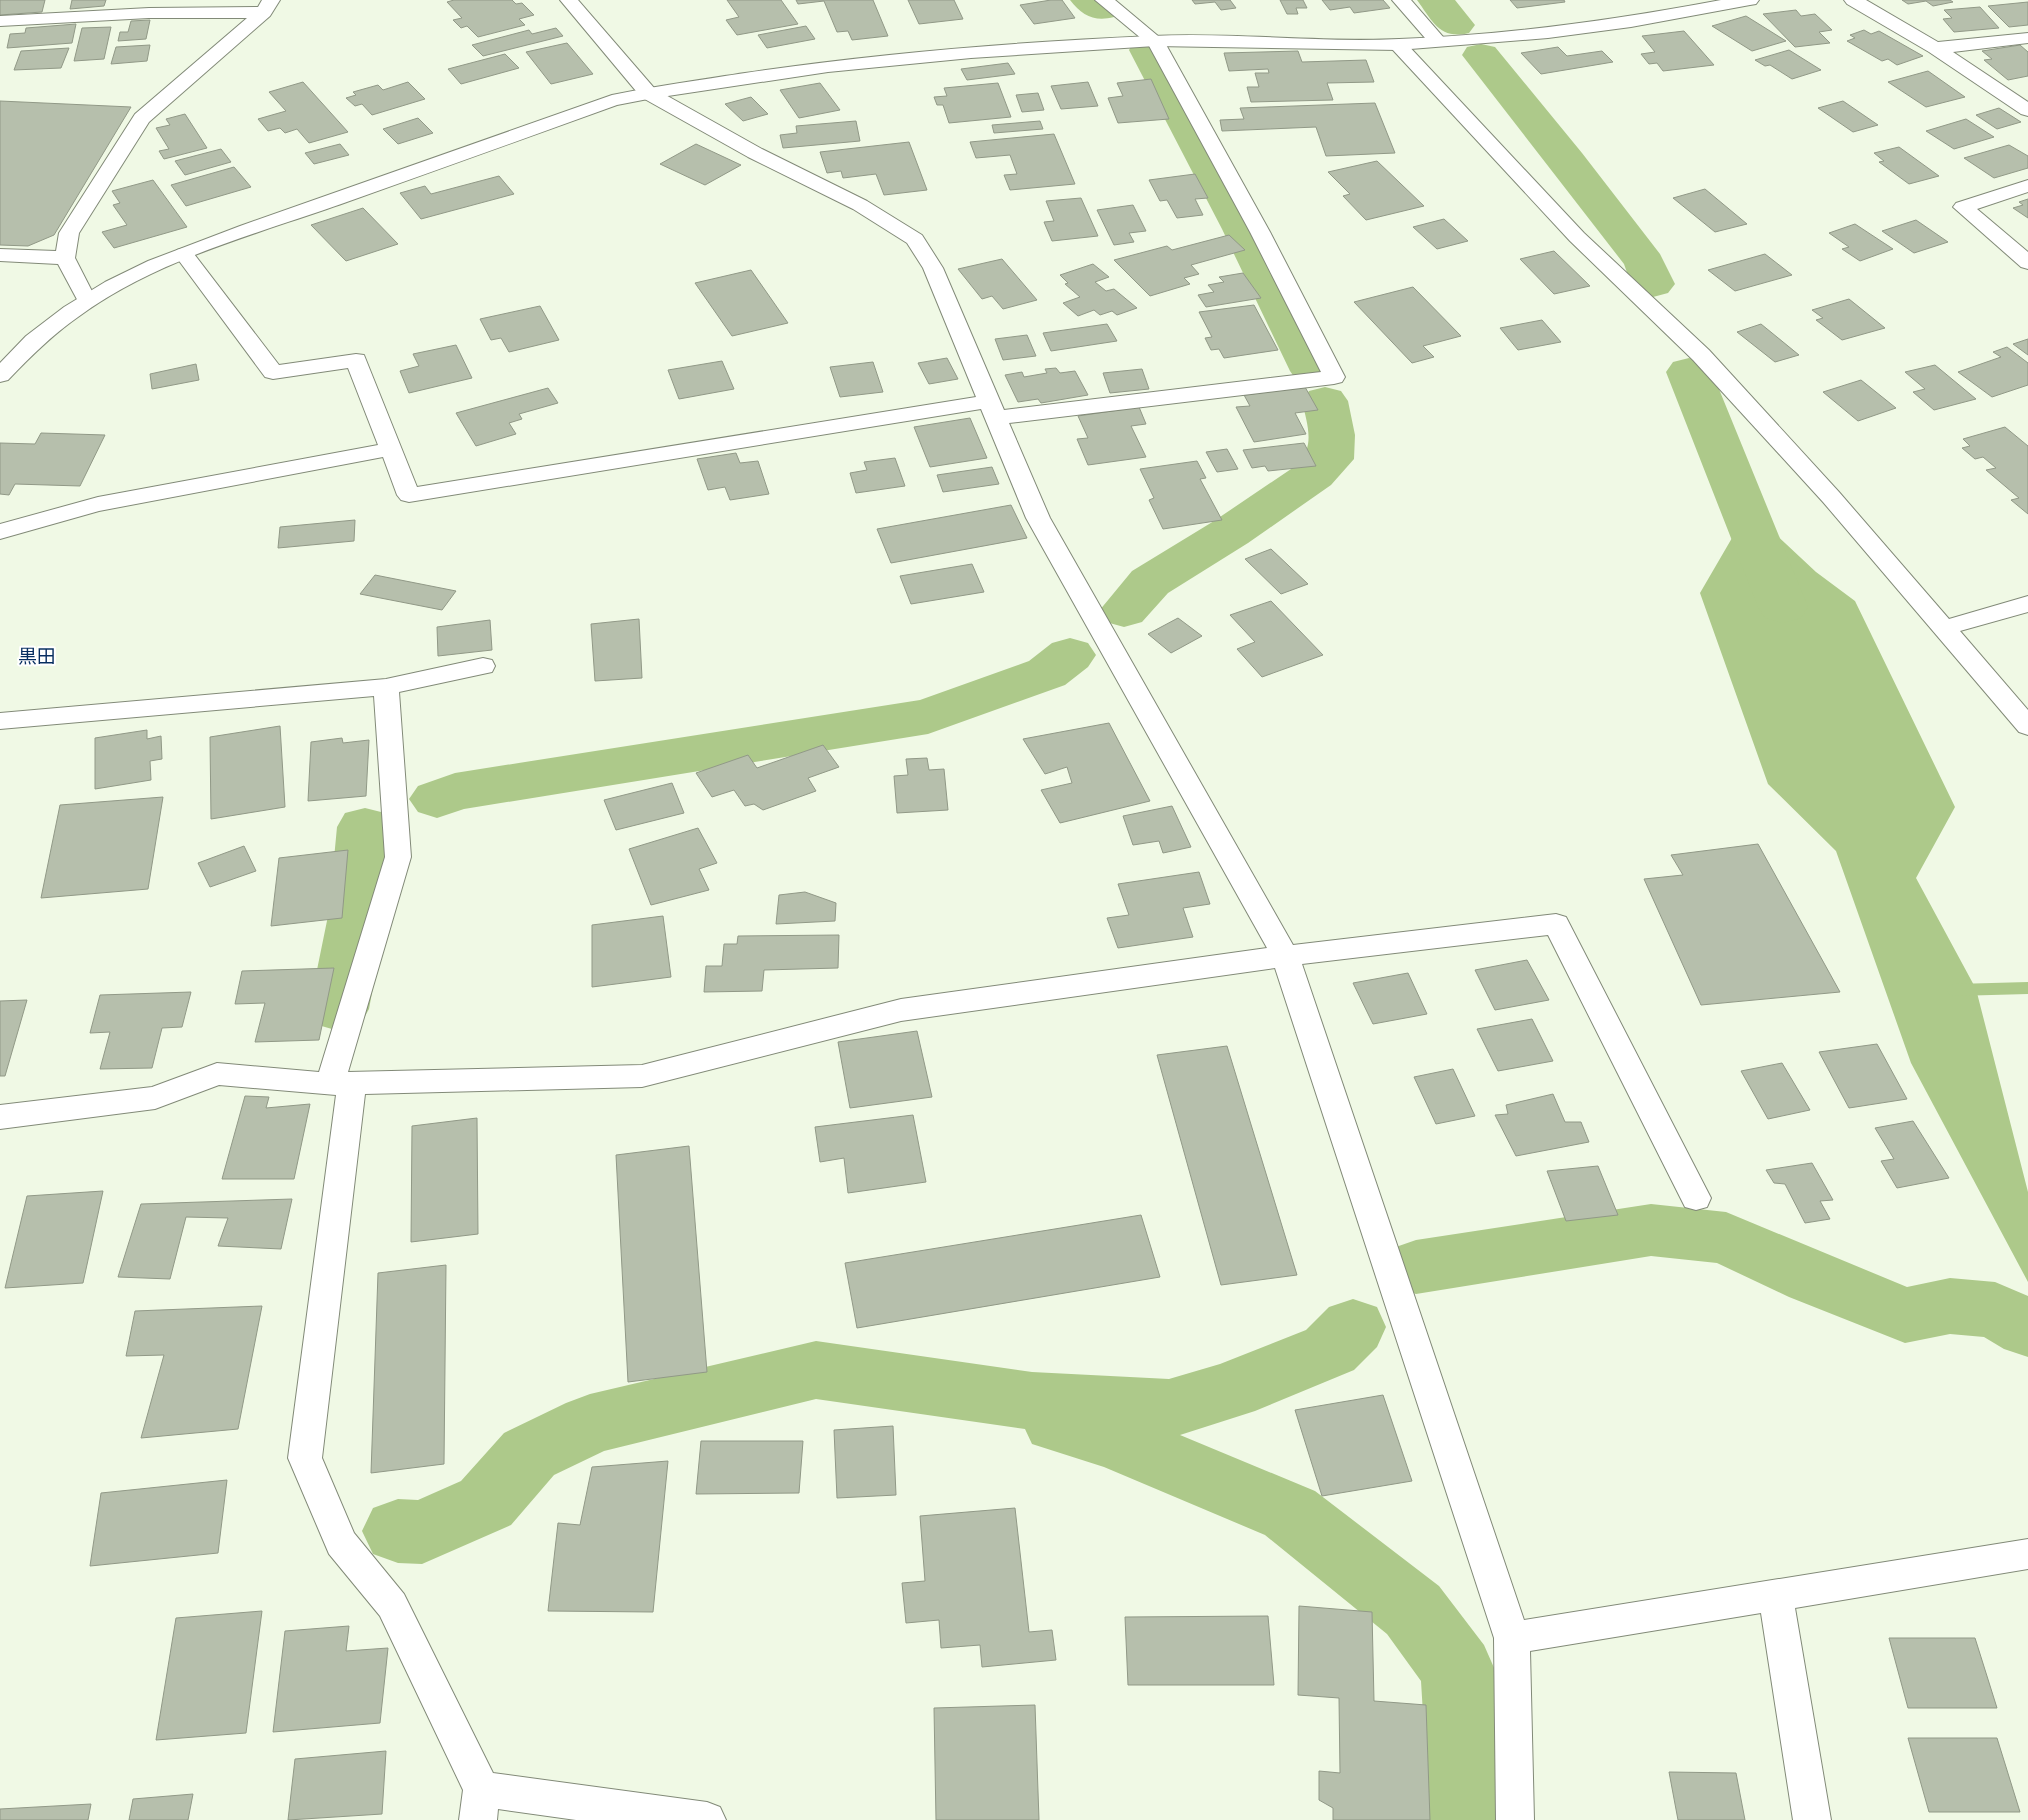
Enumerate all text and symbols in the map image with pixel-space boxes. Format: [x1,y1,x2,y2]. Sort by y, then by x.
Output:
district label: 黒田 [18,646,56,668]

